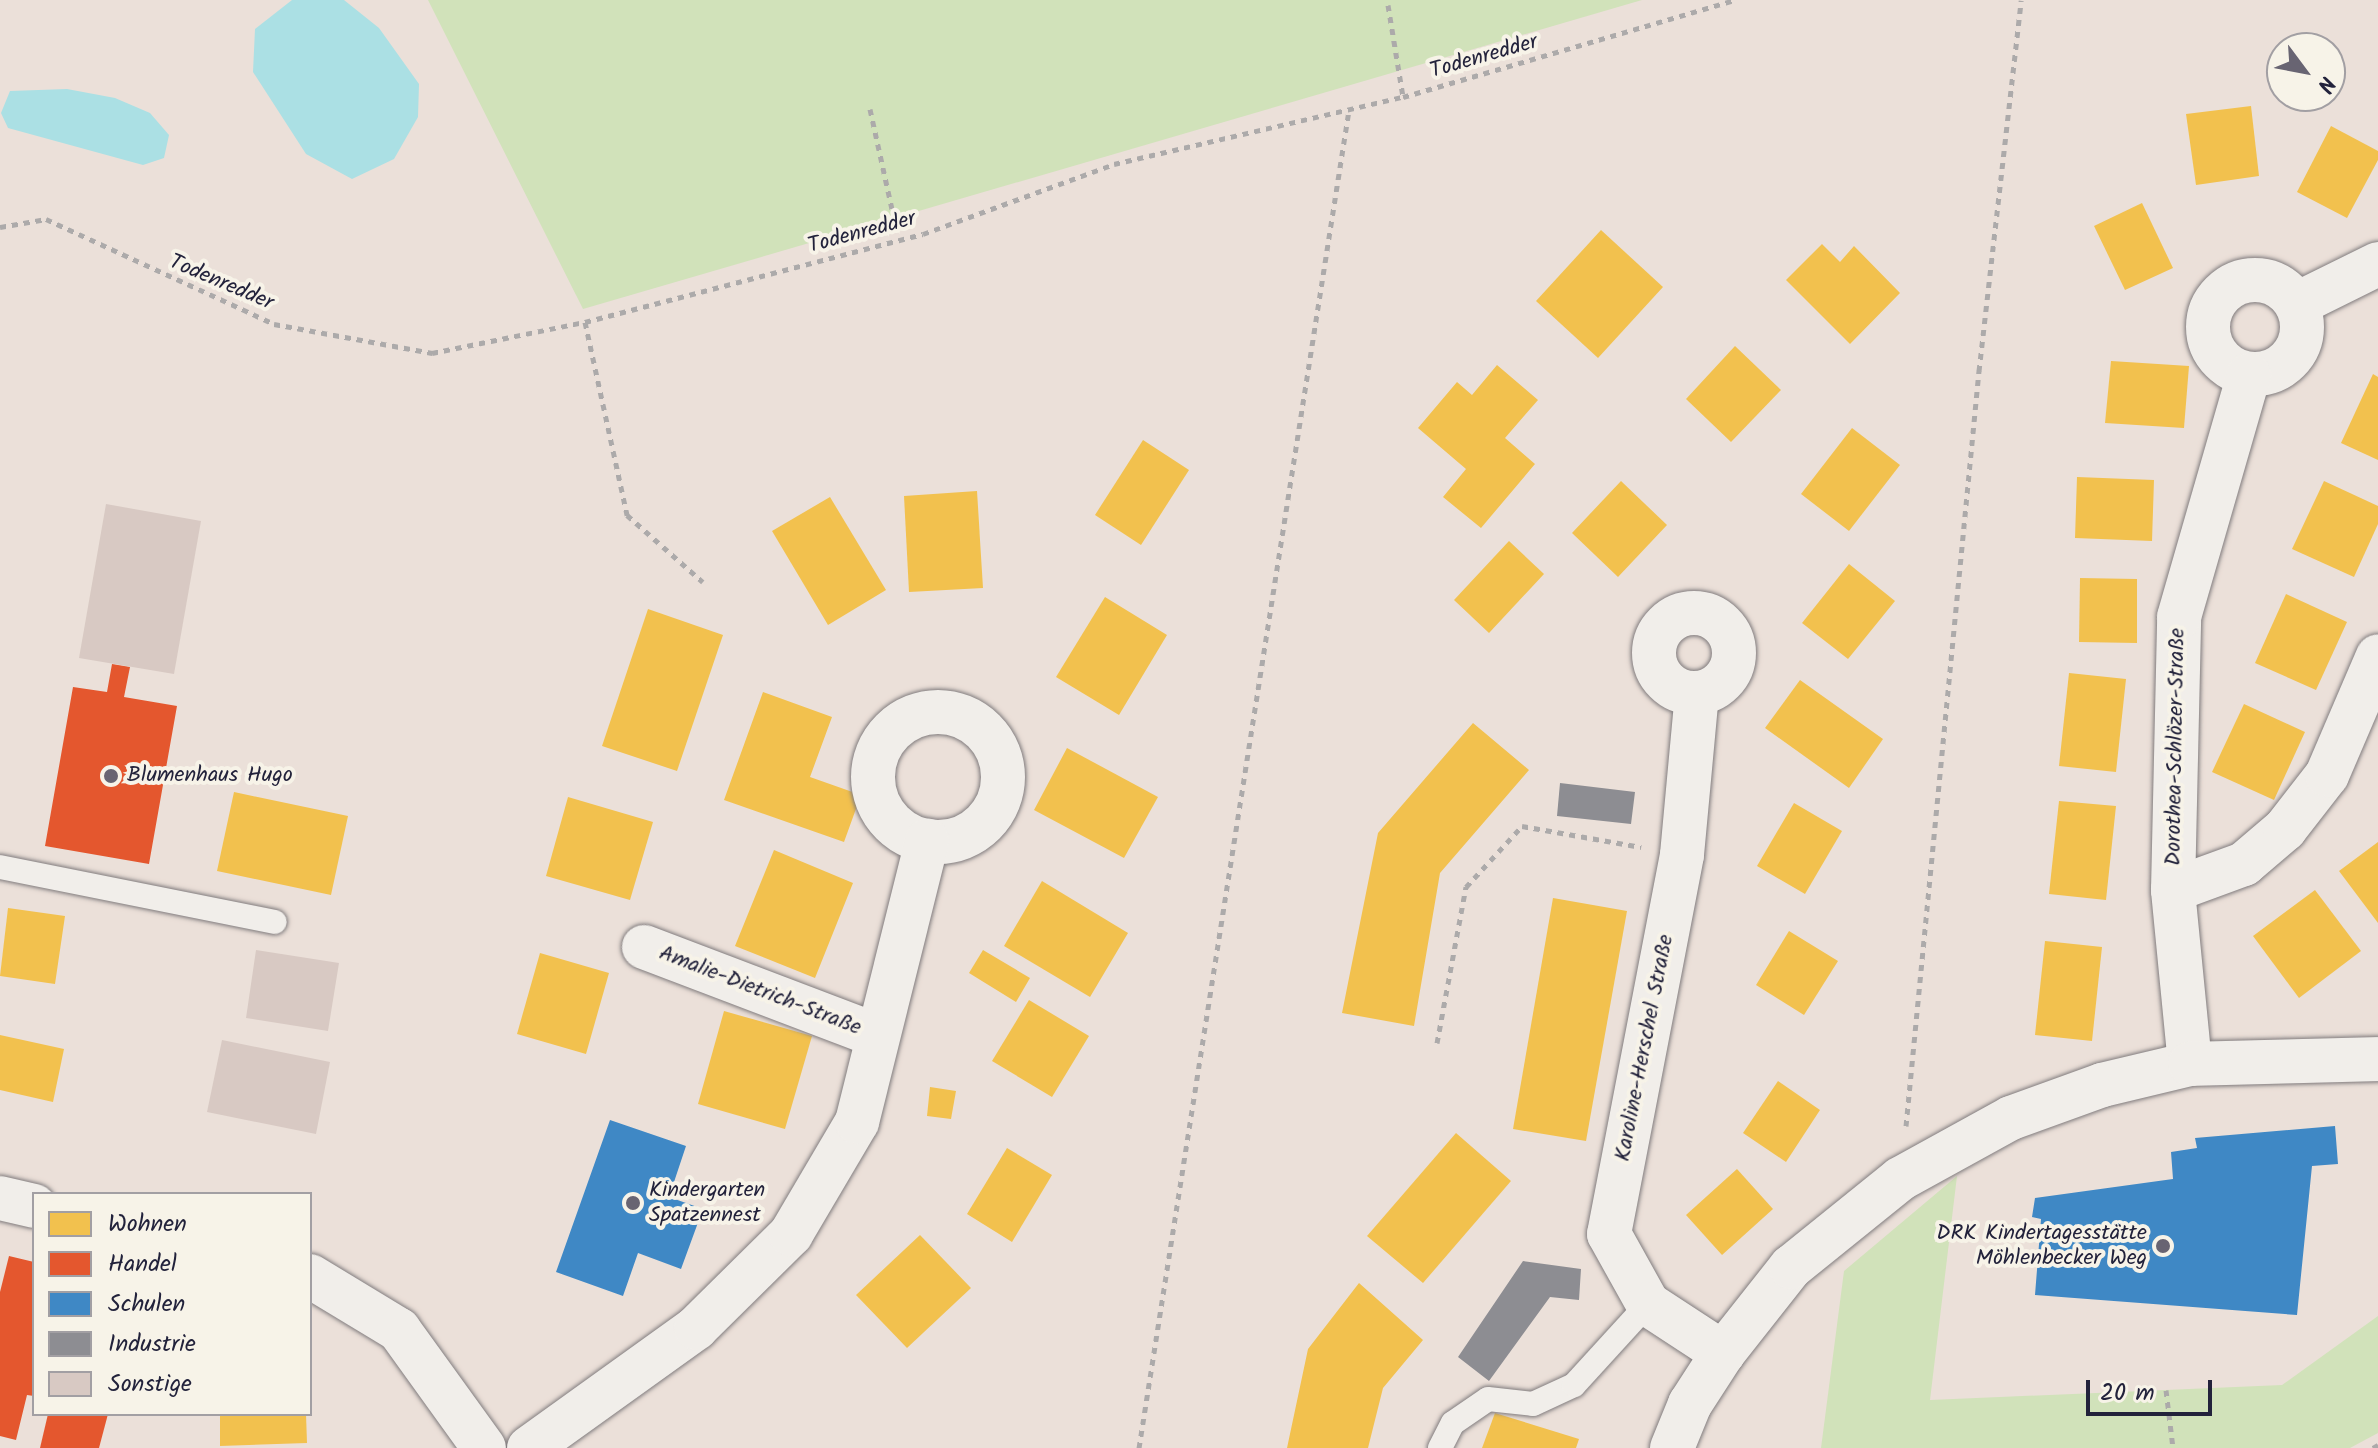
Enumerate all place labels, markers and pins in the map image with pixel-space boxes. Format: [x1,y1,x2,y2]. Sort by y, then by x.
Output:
place label: Blumenhaus Hugo [127,763,293,789]
marker: Blumenhaus Hugo [102,767,120,785]
place label: Kindergarten Spatzennest [649,1177,765,1228]
marker: Kindergarten Spatzennest [624,1194,642,1212]
place label: DRK Kindertagesstätte Möhlenbecker Weg [1936,1220,2147,1272]
marker: DRK Kindertagesstätte Möhlenbecker Weg [2154,1237,2172,1255]

